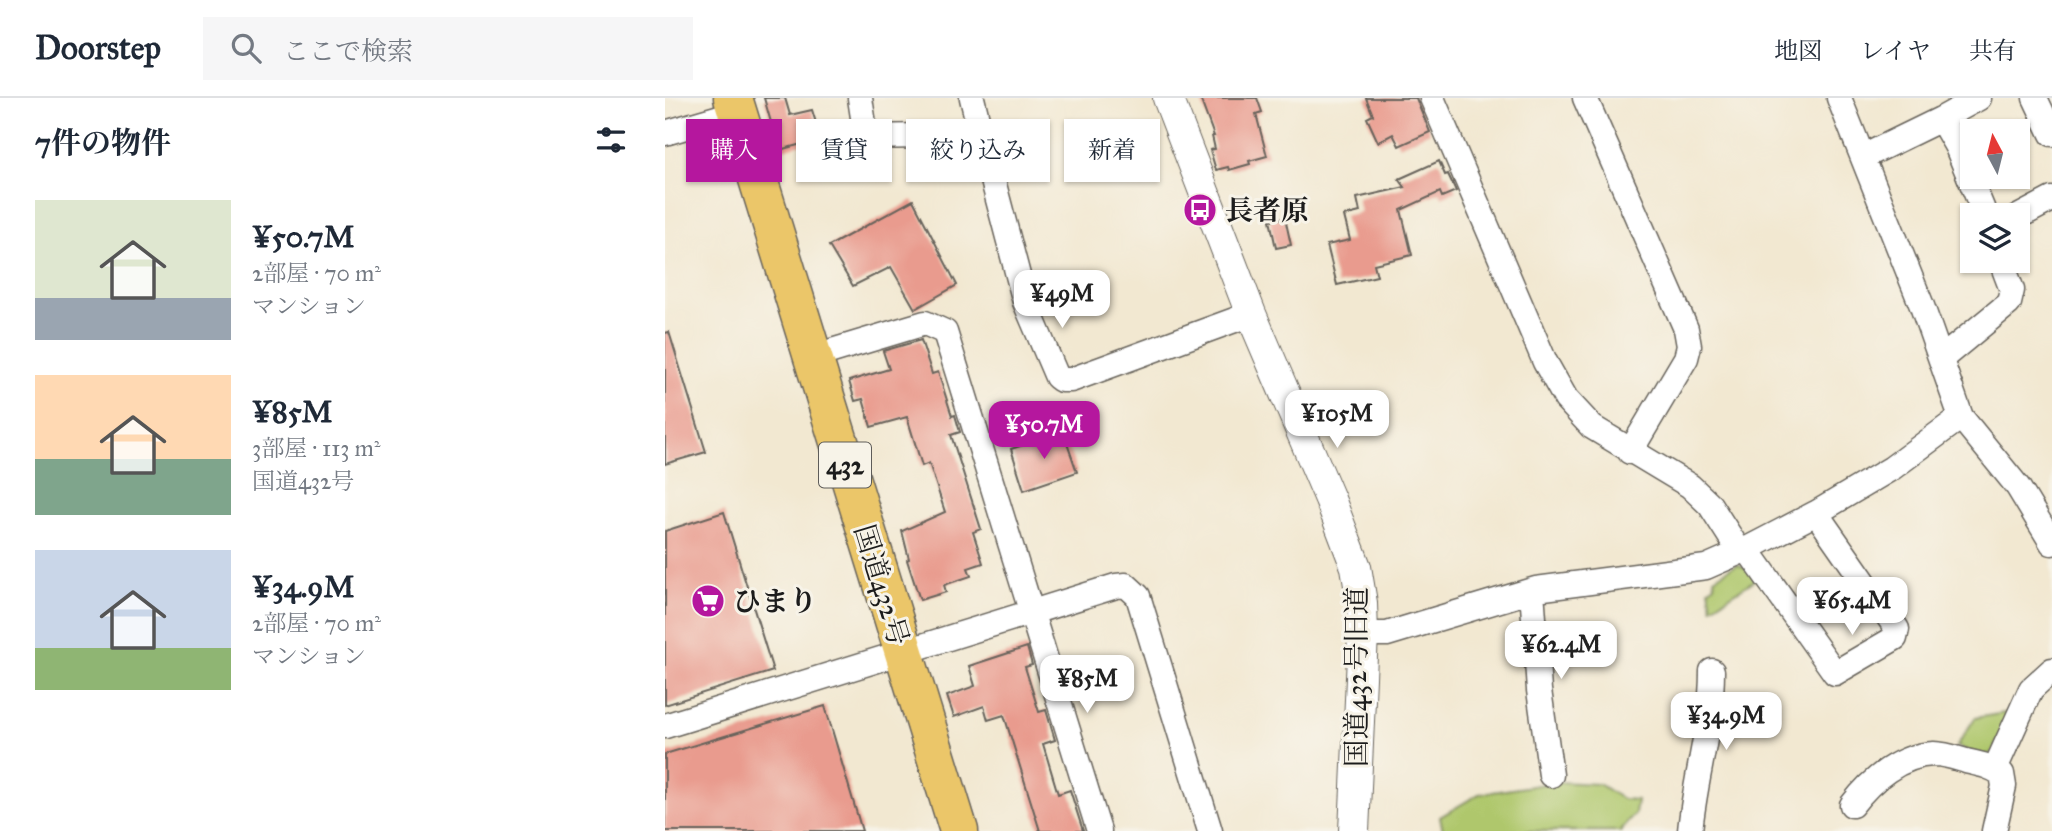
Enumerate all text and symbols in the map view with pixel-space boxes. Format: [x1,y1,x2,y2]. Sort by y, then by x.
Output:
search box [203,17,693,80]
text: Doorstep [35,28,161,68]
icon: search [227,29,265,67]
text: ここで検索 [283,35,413,67]
text: 地図 [1774,36,1822,66]
text: レイヤ [1860,36,1931,66]
text: 共有 [1969,36,2017,66]
chip: 購入 [686,119,782,182]
chip: 賃貸 [796,119,892,182]
chip: 絞り込み [906,119,1050,182]
chip: 新着 [1064,119,1160,182]
north arrow [1960,119,2030,189]
map controls [1960,119,2030,273]
icon: filters [592,121,630,159]
text: 7件の物件 [35,125,171,161]
bus stop icon: 長者原 [1181,191,1219,229]
place label: 長者原 [1225,193,1309,228]
button: layers [1960,203,2030,273]
text: ¥50.7M [252,219,354,255]
icon: home [91,228,175,312]
text: 2部屋 · 70 m² [252,259,381,287]
pin: ¥49M [1021,271,1103,330]
text: ¥49M [1030,279,1094,307]
text: マンション [252,292,366,320]
pin: ¥105M [1288,390,1386,450]
text: ¥85M [252,394,333,430]
text: ¥105M [1301,399,1373,427]
pin: ¥50.7M [987,402,1101,461]
icon: home [91,403,175,487]
text: ¥50.7M [1005,410,1083,438]
text: 3部屋 · 113 m² [252,434,380,462]
road number: 432 [819,442,871,488]
text: 国道432号 [252,467,354,495]
street label: 国道432号 [847,520,916,650]
text: ¥34.9M [252,569,354,605]
icon: home [91,578,175,662]
pin: ¥65.4M [1795,578,1909,637]
supermarket icon: ひまり [689,582,727,620]
place label: ひまり [733,584,817,619]
text: ¥65.4M [1813,586,1891,614]
street label: 国道432号旧道 [1339,587,1374,767]
text: 2部屋 · 70 m² [252,609,381,637]
pin: ¥62.4M [1504,622,1618,681]
text: ¥62.4M [1521,630,1601,658]
text: マンション [252,642,366,670]
pin: ¥85M [1046,656,1128,715]
text: ¥85M [1056,664,1118,692]
pin: ¥34.9M [1669,692,1783,752]
text: ¥34.9M [1687,701,1765,729]

